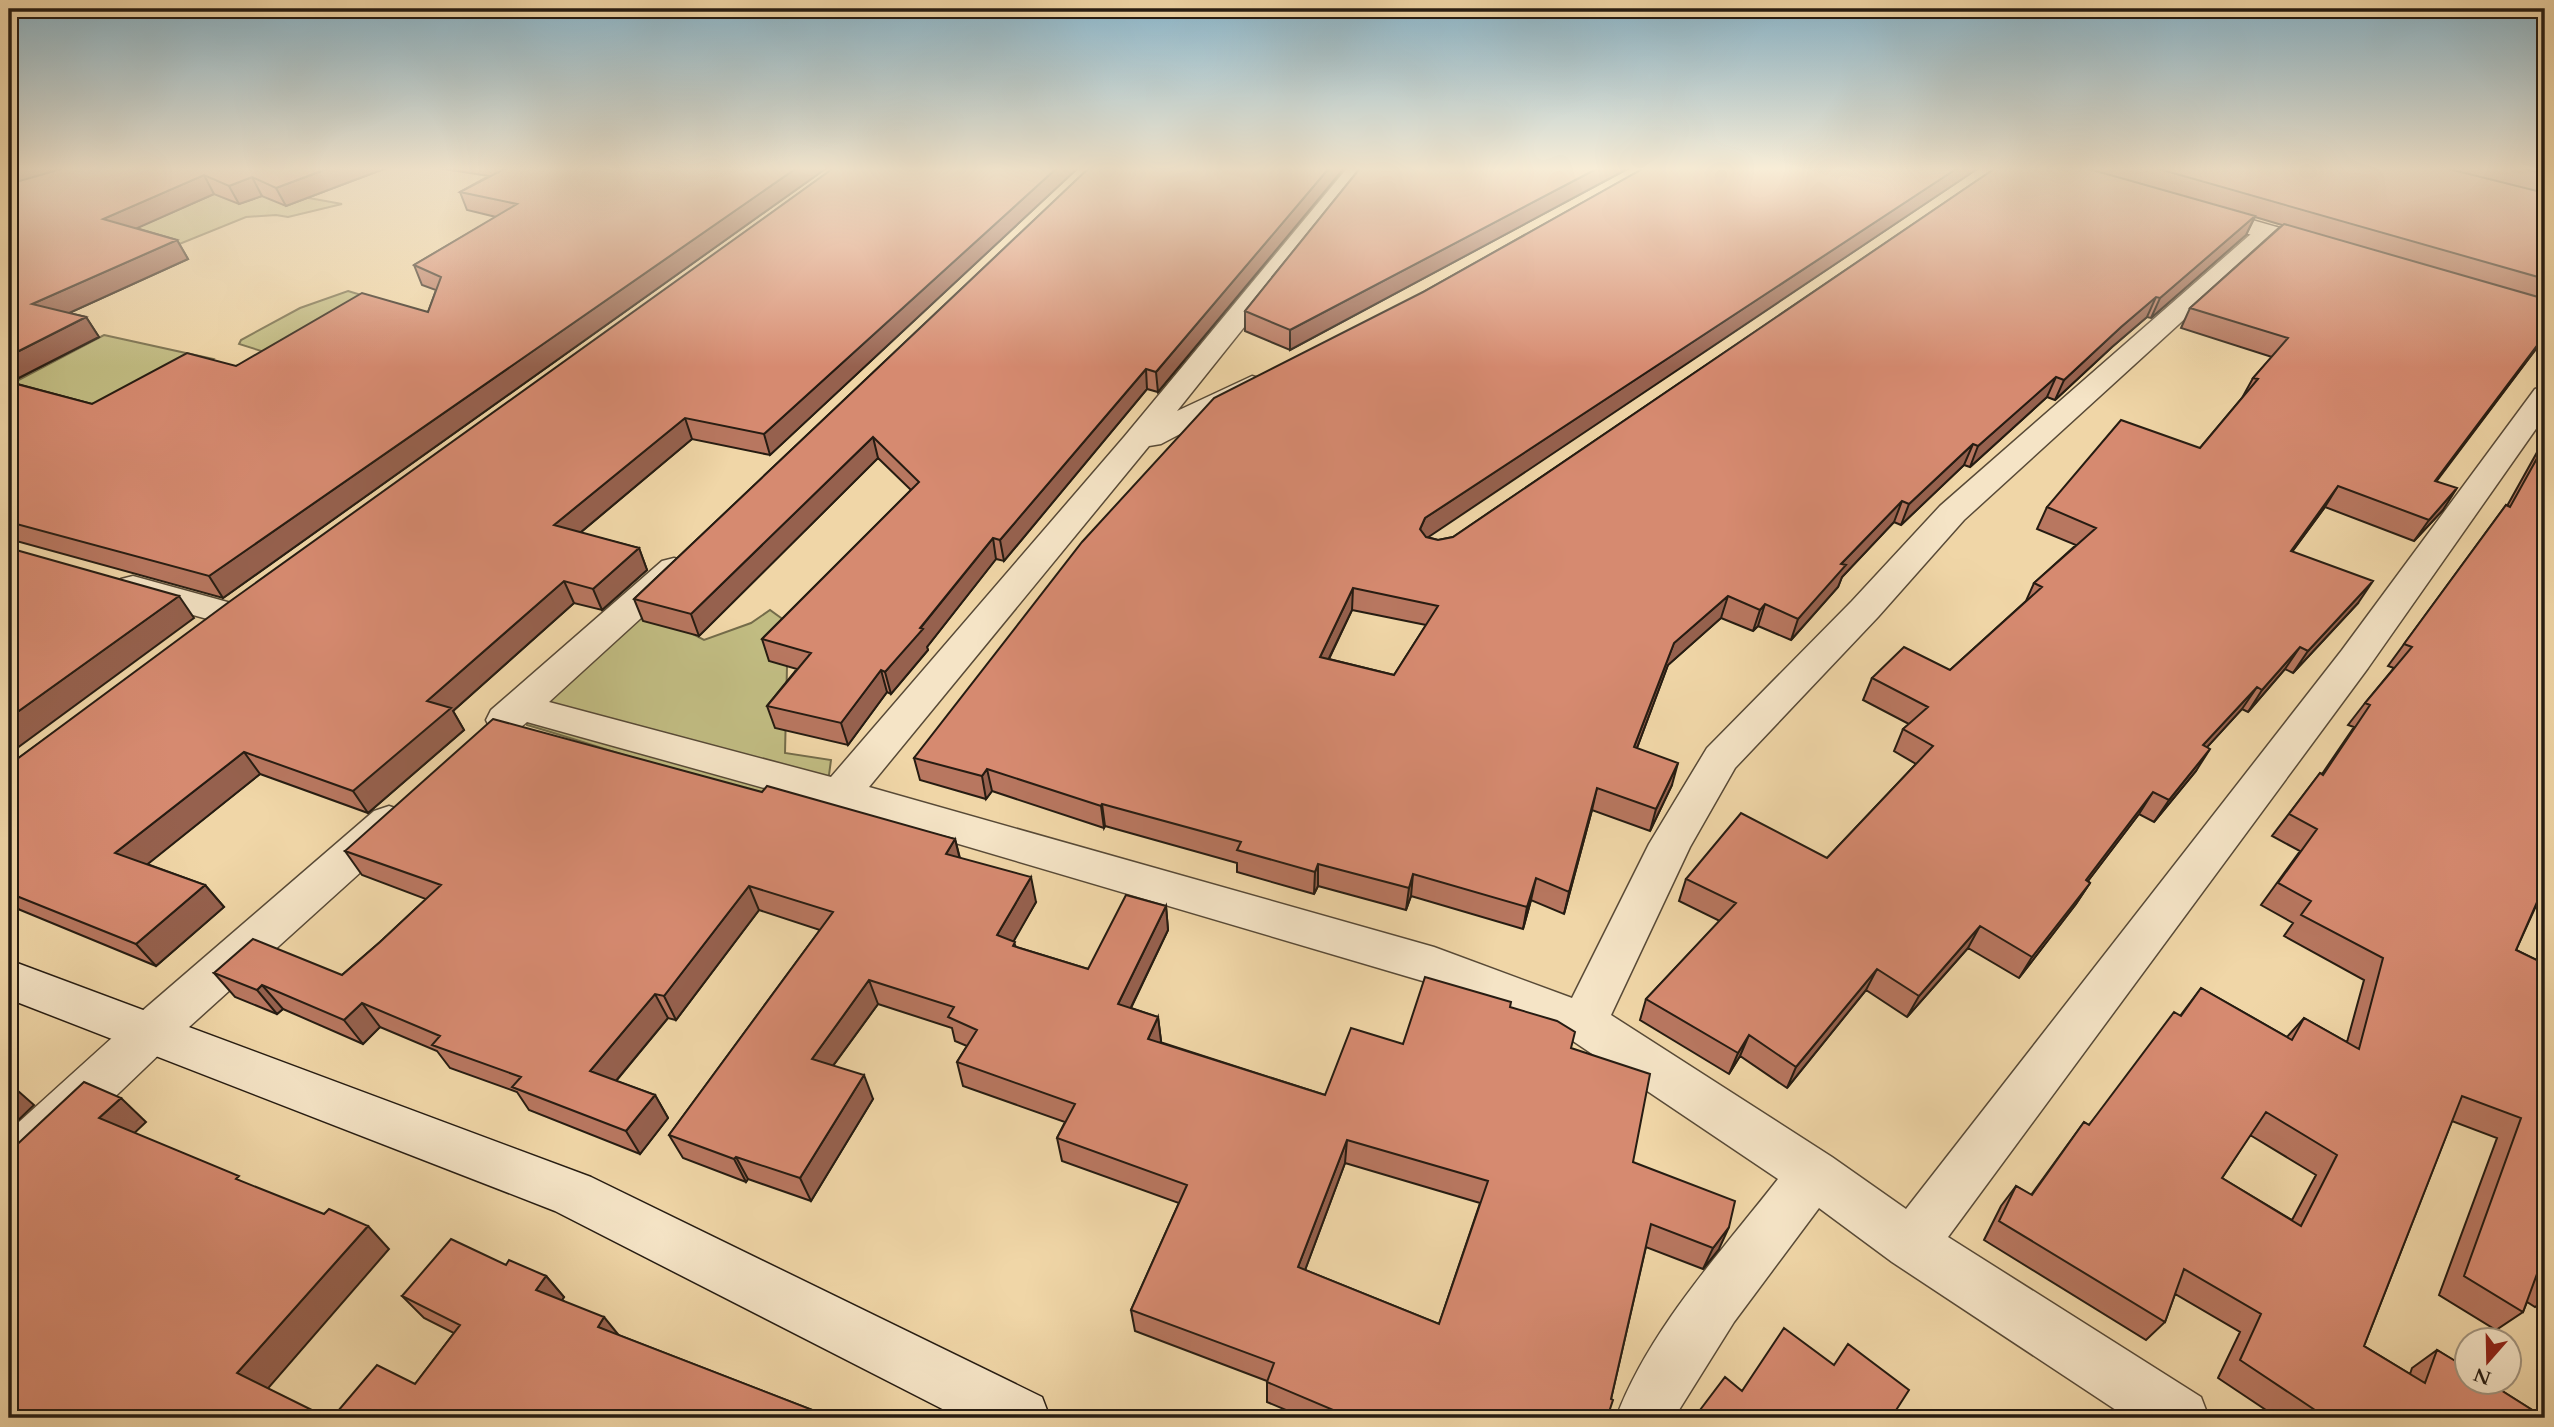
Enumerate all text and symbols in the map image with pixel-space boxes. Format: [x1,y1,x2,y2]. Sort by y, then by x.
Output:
north arrow [2452,1326,2522,1396]
text: N [2470,1361,2495,1391]

